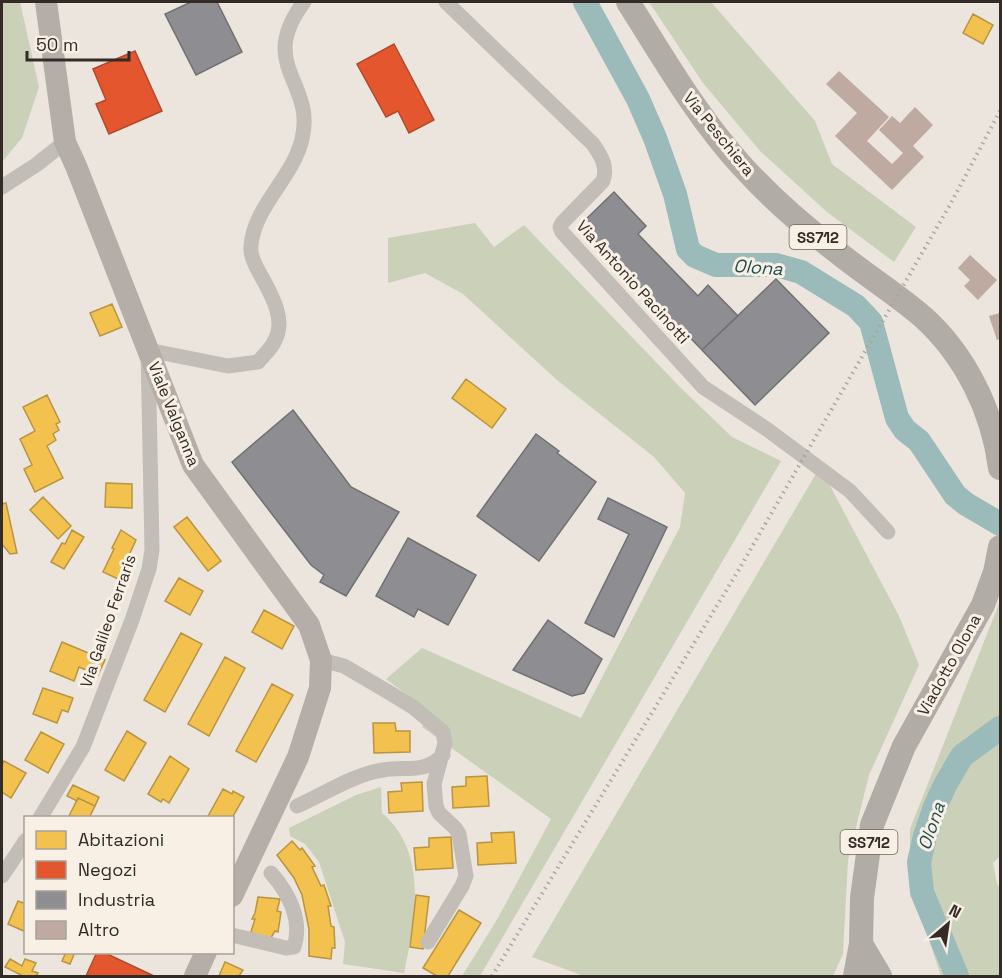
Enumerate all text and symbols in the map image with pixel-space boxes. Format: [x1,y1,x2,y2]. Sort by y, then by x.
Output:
scale bar [27,24,129,62]
text: 50 m [36,33,78,56]
street label: Via Peschiera [679,88,759,180]
street label: Via Antonio Pacinotti [572,216,694,348]
road number: SS712 [790,225,846,249]
water label: Olona [733,254,784,280]
street label: Viale Valganna [143,359,205,469]
street label: Via Galileo Ferraris [75,552,141,690]
street label: Viadotto Olona [912,610,986,720]
water label: Olona [912,798,950,853]
legend [24,816,234,954]
text: Abitazioni [78,828,164,851]
road number: SS712 [840,830,898,854]
text: Negozi [78,858,137,881]
text: Industria [78,888,155,911]
north arrow [918,894,978,954]
text: N [945,900,965,923]
text: Altro [78,918,120,941]

